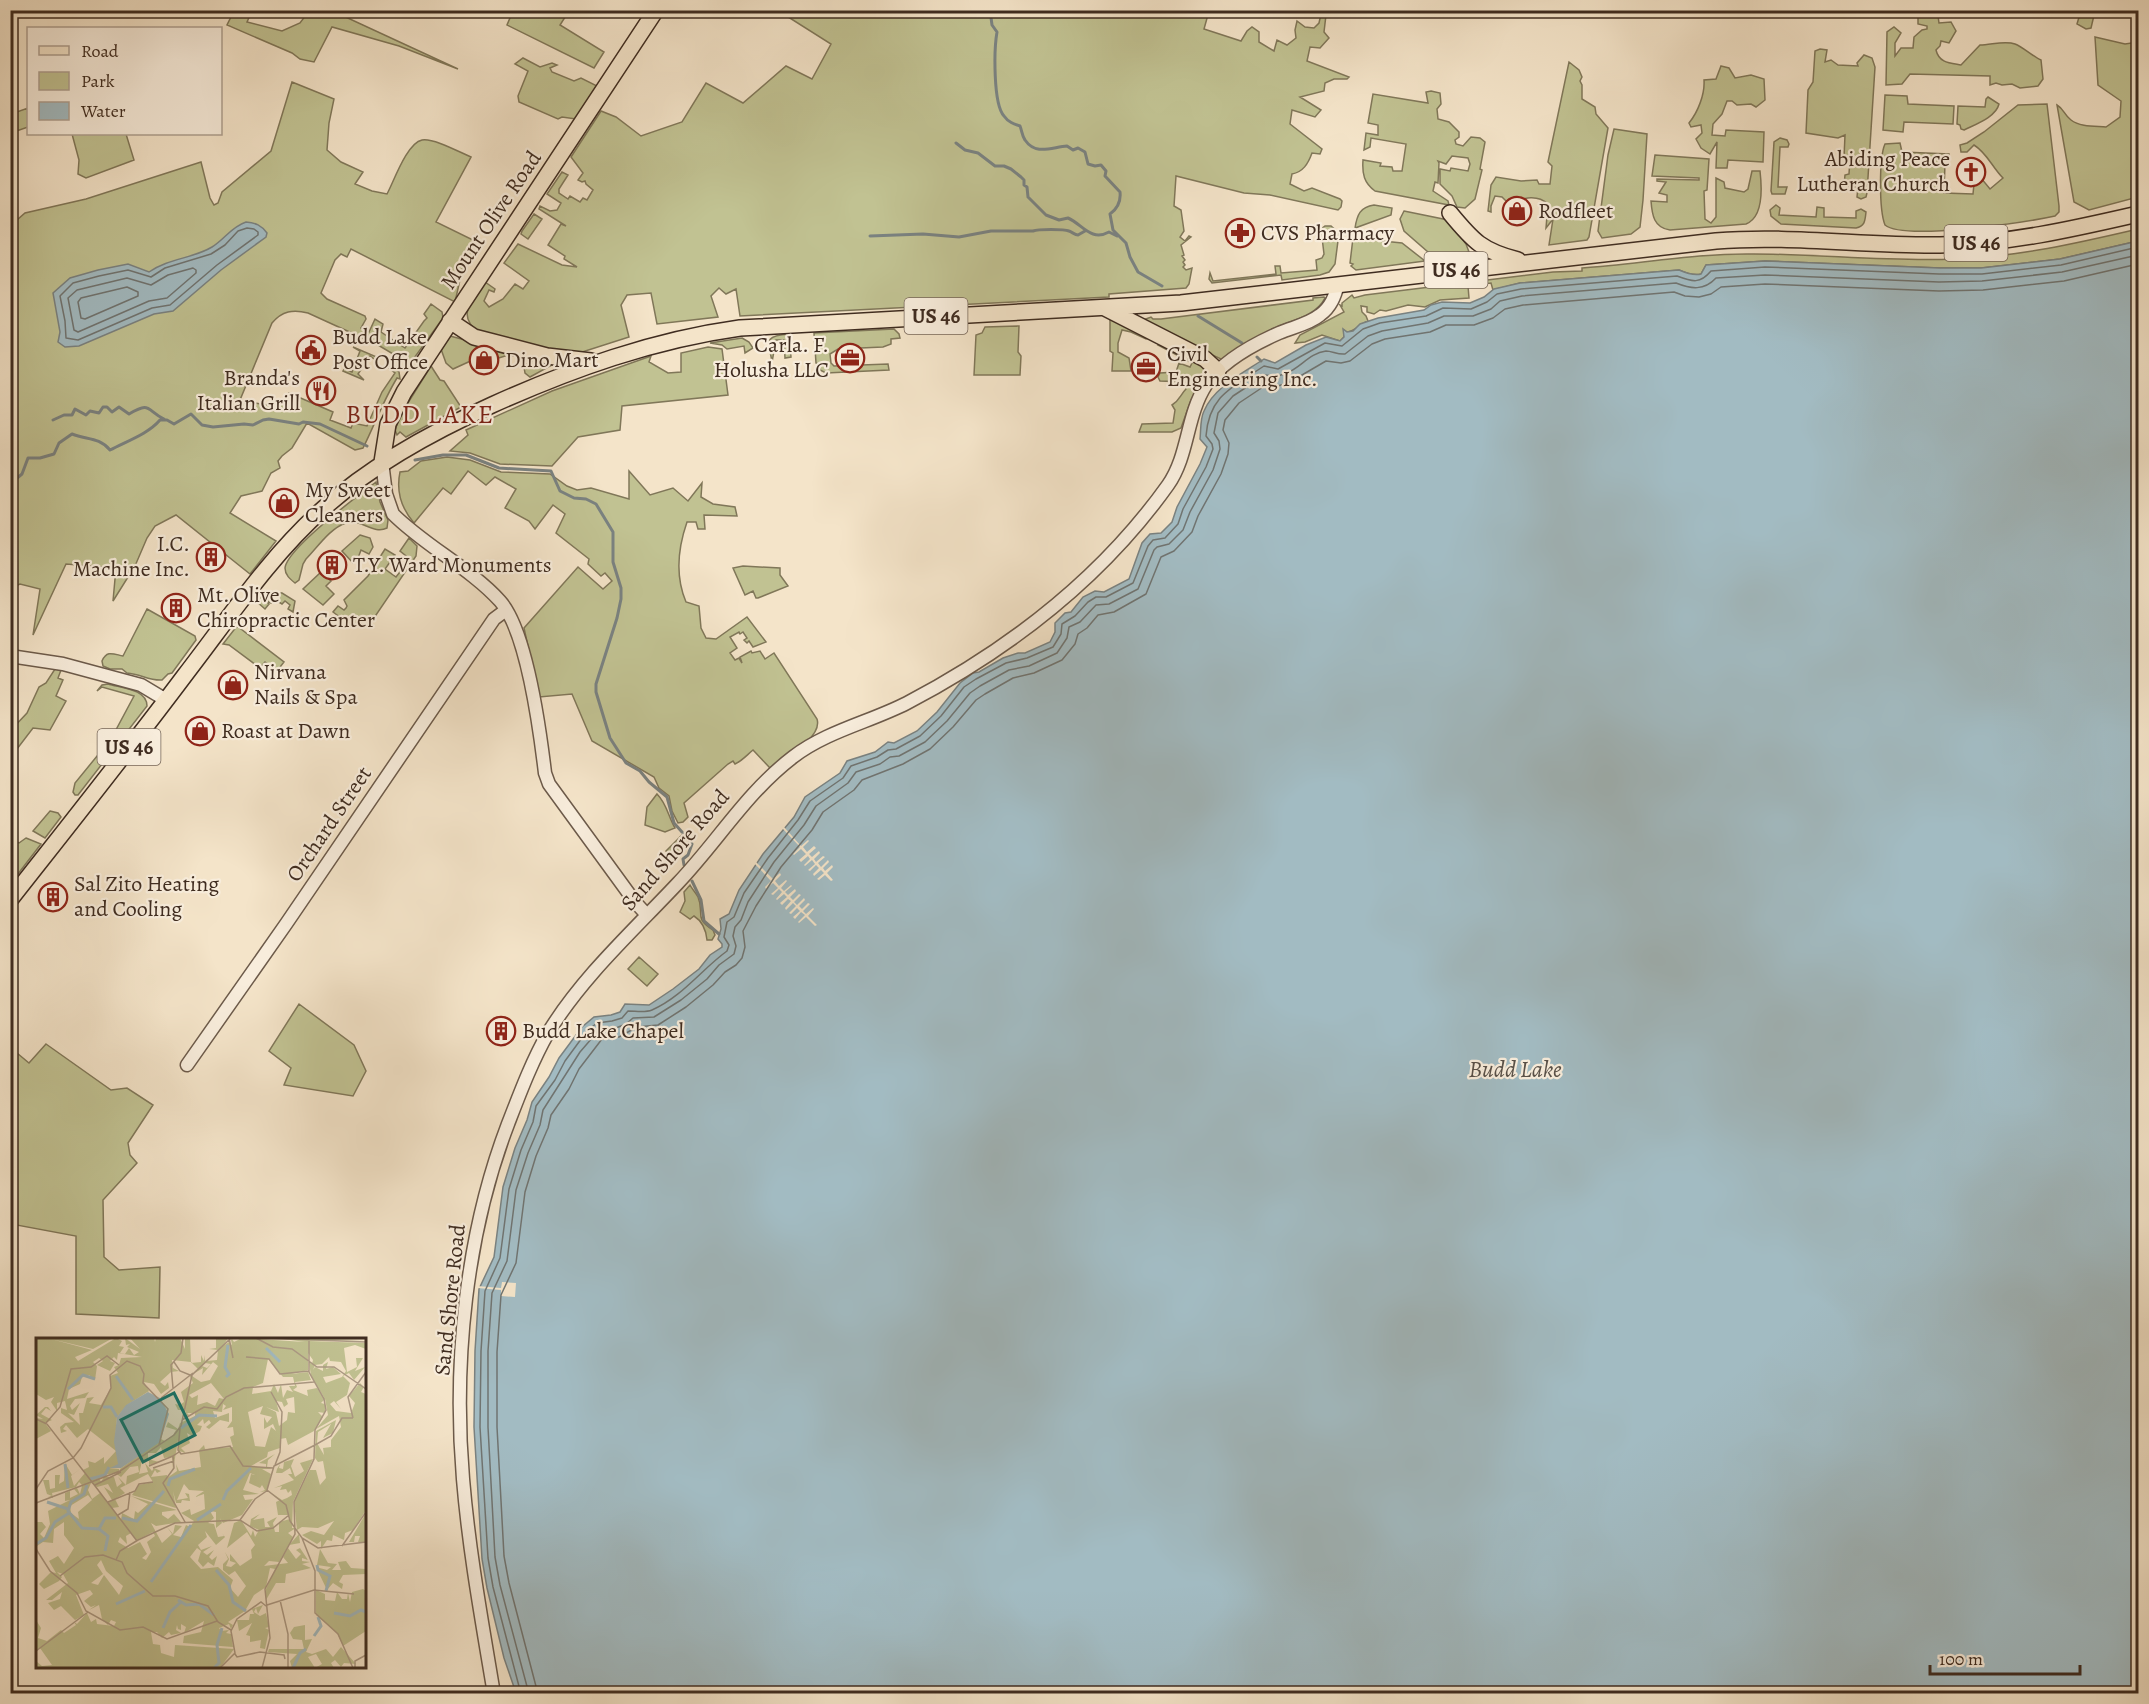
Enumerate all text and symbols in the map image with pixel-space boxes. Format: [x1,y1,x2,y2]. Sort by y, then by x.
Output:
legend [27,27,222,135]
text: Road [81,39,119,63]
text: Park [81,69,115,93]
text: Water [80,99,126,123]
place label: Abiding Peace Lutheran Church [1797,144,1950,199]
street label: Mount Olive Road [434,145,549,295]
church icon: Abiding Peace Lutheran Church [1955,156,1987,188]
shop icon: Rodfleet [1501,195,1533,227]
place label: Rodfleet [1538,196,1613,226]
pharmacy icon: CVS Pharmacy [1224,217,1256,249]
place label: CVS Pharmacy [1261,218,1394,248]
road number: US 46 [1944,225,2008,261]
road number: US 46 [1424,252,1488,288]
road number: US 46 [904,298,968,334]
place label: Budd Lake Post Office [332,322,428,377]
place label: Carla. F. Holusha LLC [714,330,829,385]
public building icon: Budd Lake Post Office [295,334,327,366]
place label: Civil Engineering Inc. [1167,339,1318,394]
office icon: Carla. F. Holusha LLC [834,342,866,374]
shop icon: Dino Mart [468,344,500,376]
place label: Dino Mart [505,345,598,375]
office icon: Civil Engineering Inc. [1130,351,1162,383]
place label: Branda's Italian Grill [197,363,300,418]
restaurant icon: Branda's Italian Grill [305,375,337,407]
district label: BUDD LAKE [345,397,495,432]
place label: My Sweet Cleaners [305,475,391,530]
shop icon: My Sweet Cleaners [268,487,300,519]
place label: I.C. Machine Inc. [73,529,190,584]
building icon: I.C. Machine Inc. [195,541,227,573]
building icon: T.Y. Ward Monuments [316,549,348,581]
place label: T.Y. Ward Monuments [353,550,552,580]
place label: Mt. Olive Chiropractic Center [197,580,375,635]
building icon: Mt. Olive Chiropractic Center [160,592,192,624]
place label: Nirvana Nails & Spa [254,657,358,712]
shop icon: Nirvana Nails & Spa [217,669,249,701]
shop icon: Roast at Dawn [184,715,216,747]
place label: Roast at Dawn [221,716,350,746]
road number: US 46 [98,729,160,765]
street label: Orchard Street [279,760,379,888]
street label: Sand Shore Road [614,783,736,917]
place label: Sal Zito Heating and Cooling [74,869,219,924]
building icon: Sal Zito Heating and Cooling [37,881,69,913]
building icon: Budd Lake Chapel [485,1015,517,1047]
place label: Budd Lake Chapel [522,1016,684,1046]
water label: Budd Lake [1468,1053,1562,1085]
street label: Sand Shore Road [427,1223,473,1377]
inset map [36,1338,366,1668]
scale bar [1930,1638,2080,1676]
text: 100 m [1939,1647,1983,1671]

